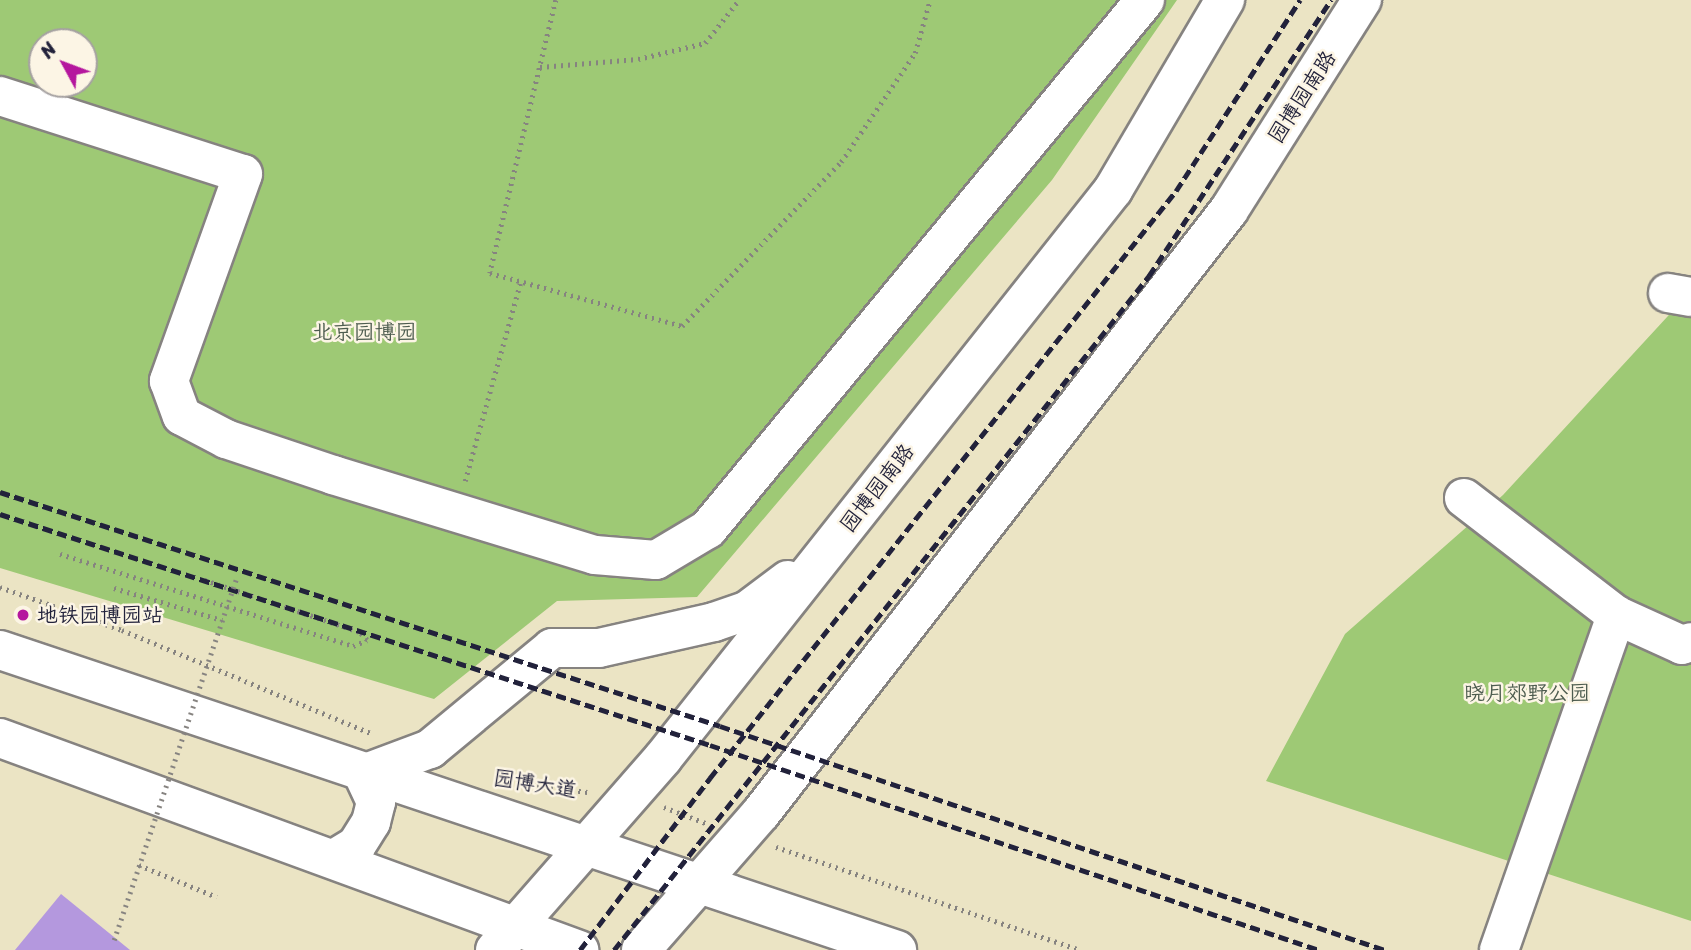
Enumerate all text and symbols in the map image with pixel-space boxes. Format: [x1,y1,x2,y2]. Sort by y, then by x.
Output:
north arrow [28,28,98,98]
text: N [32,34,65,66]
street label: 园博园南路 [1263,46,1341,148]
park label: 北京园博园 [312,319,416,345]
street label: 园博园南路 [835,439,919,537]
place label: 地铁园博园站 [37,602,163,628]
marker: 地铁园博园站 [15,607,31,623]
park label: 晓月郊野公园 [1464,680,1590,706]
street label: 园博大道 [492,765,578,803]

